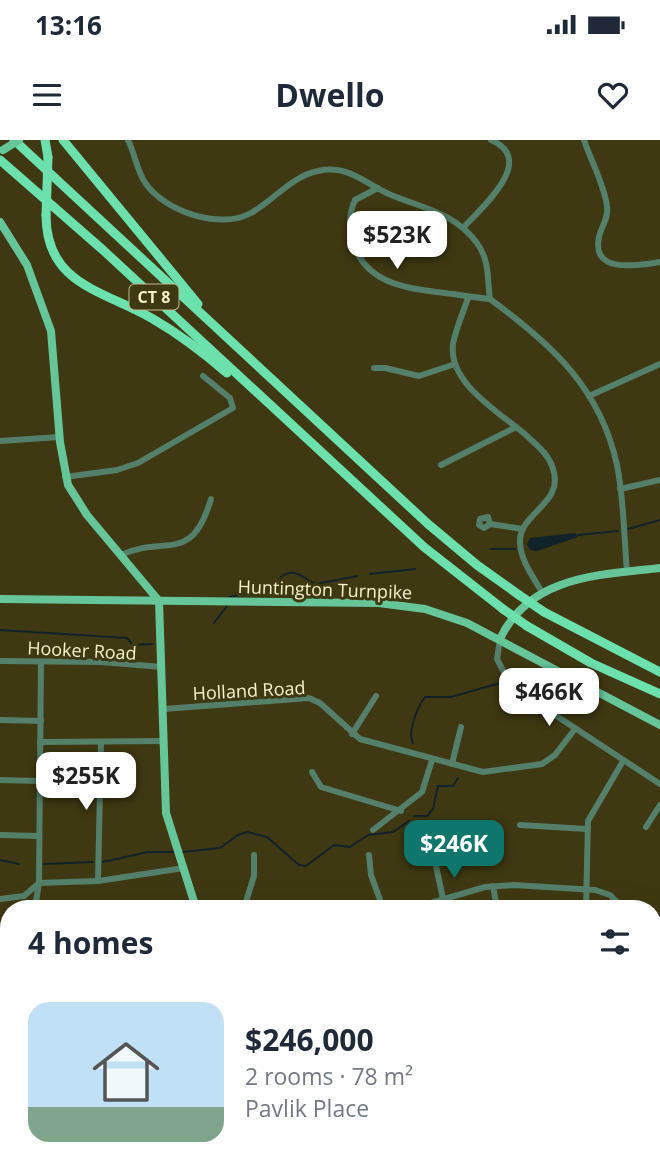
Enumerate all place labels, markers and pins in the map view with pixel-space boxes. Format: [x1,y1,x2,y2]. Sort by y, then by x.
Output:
pin: $523K [348,212,446,271]
pin: $466K [500,668,598,728]
pin: $255K [37,752,135,812]
pin: $246K [405,820,503,880]

